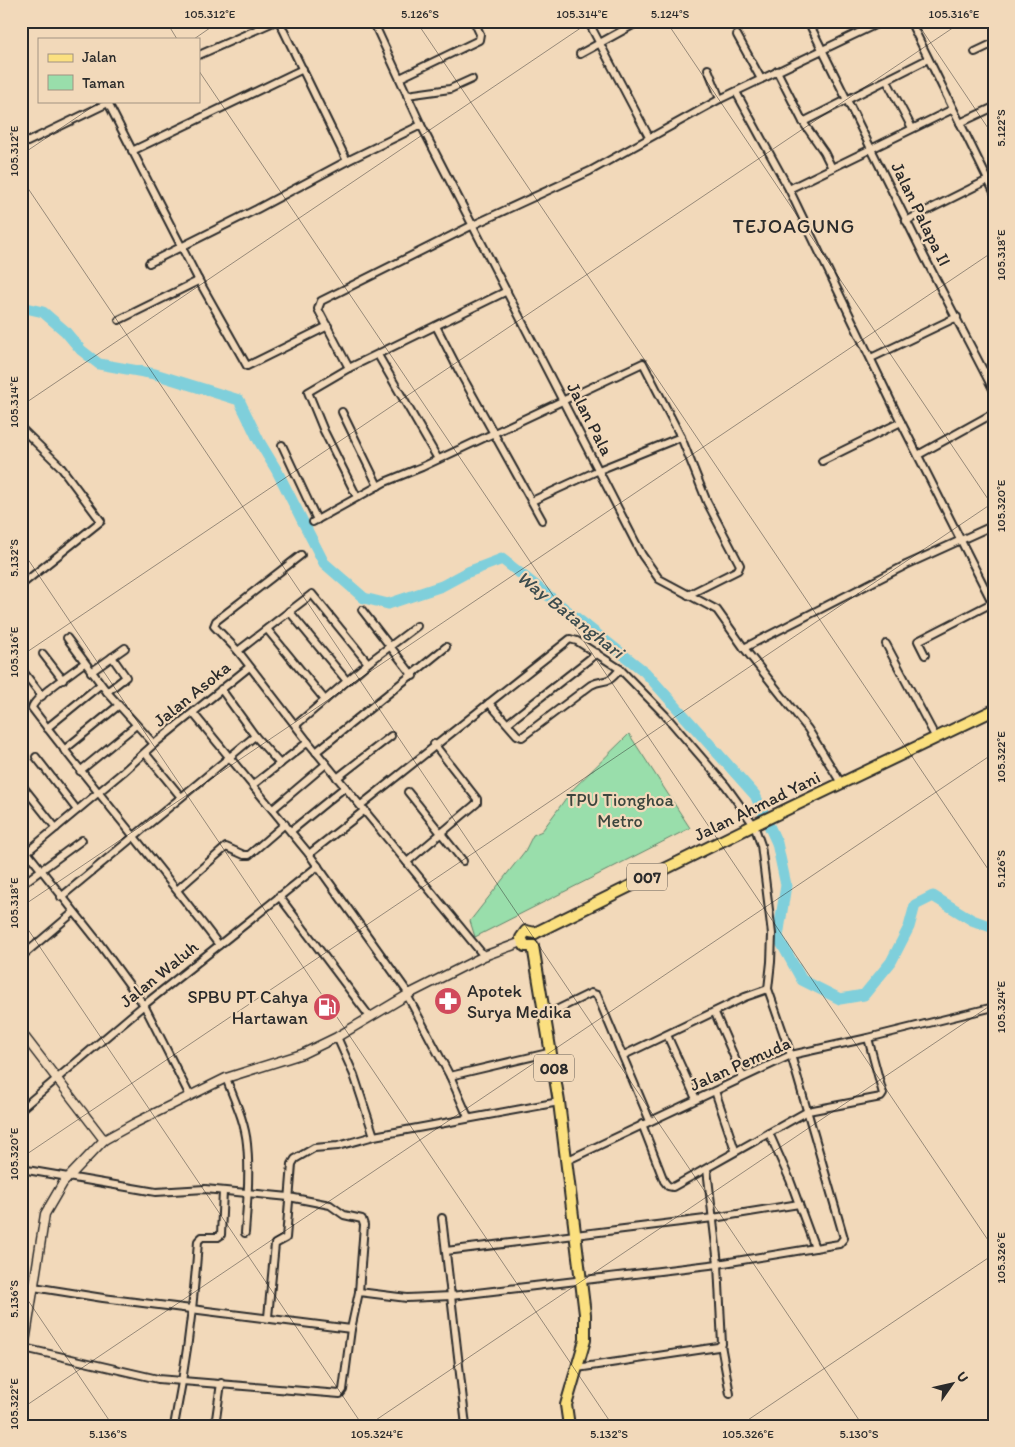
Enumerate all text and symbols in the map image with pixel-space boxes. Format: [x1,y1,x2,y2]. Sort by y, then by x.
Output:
text: 105.312°E [185,7,236,21]
text: 5.126°S [401,7,439,21]
text: 105.314°E [556,7,608,21]
text: 5.124°S [651,7,690,21]
text: 105.316°E [929,7,980,21]
legend [38,38,200,102]
text: Jalan [82,48,116,66]
text: Taman [82,74,125,92]
text: 5.122°S [994,109,1008,147]
text: 105.312°E [7,125,21,176]
street label: Jalan Palapa II [886,158,956,270]
district label: TEJOAGUNG [733,214,855,238]
text: 105.318°E [994,229,1008,281]
text: 105.314°E [7,376,21,428]
street label: Jalan Pala [562,379,618,460]
text: 105.320°E [994,479,1008,532]
text: 5.132°S [7,539,21,577]
water label: Way Batanghari [513,566,630,665]
text: 105.316°E [7,626,21,677]
street label: Jalan Asoka [149,656,235,732]
text: 105.322°E [994,731,1008,783]
street label: Jalan Ahmad Yani [690,766,824,846]
park label: TPU Tionghoa Metro [566,789,674,832]
text: 5.126°S [994,850,1008,888]
road number: 007 [627,864,667,890]
text: 105.318°E [7,877,21,929]
street label: Jalan Waluh [115,935,203,1012]
place label: Apotek Surya Medika [467,980,571,1023]
text: 105.324°E [994,980,1008,1033]
place label: SPBU PT Cahya Hartawan [187,986,308,1029]
pharmacy icon: Apotek Surya Medika [433,986,463,1016]
fuel station icon: SPBU PT Cahya Hartawan [312,992,342,1022]
street label: Jalan Pemuda [686,1032,794,1096]
road number: 008 [534,1054,574,1082]
text: 105.320°E [7,1127,21,1180]
text: 105.326°E [994,1232,1008,1284]
text: 5.136°S [7,1280,21,1318]
north arrow [928,1360,978,1410]
text: U [953,1368,972,1386]
text: 105.322°E [7,1378,21,1430]
text: 5.136°S [89,1427,127,1441]
text: 105.324°E [351,1427,404,1441]
text: 5.132°S [590,1427,628,1441]
text: 105.326°E [722,1427,774,1441]
text: 5.130°S [839,1427,879,1441]

